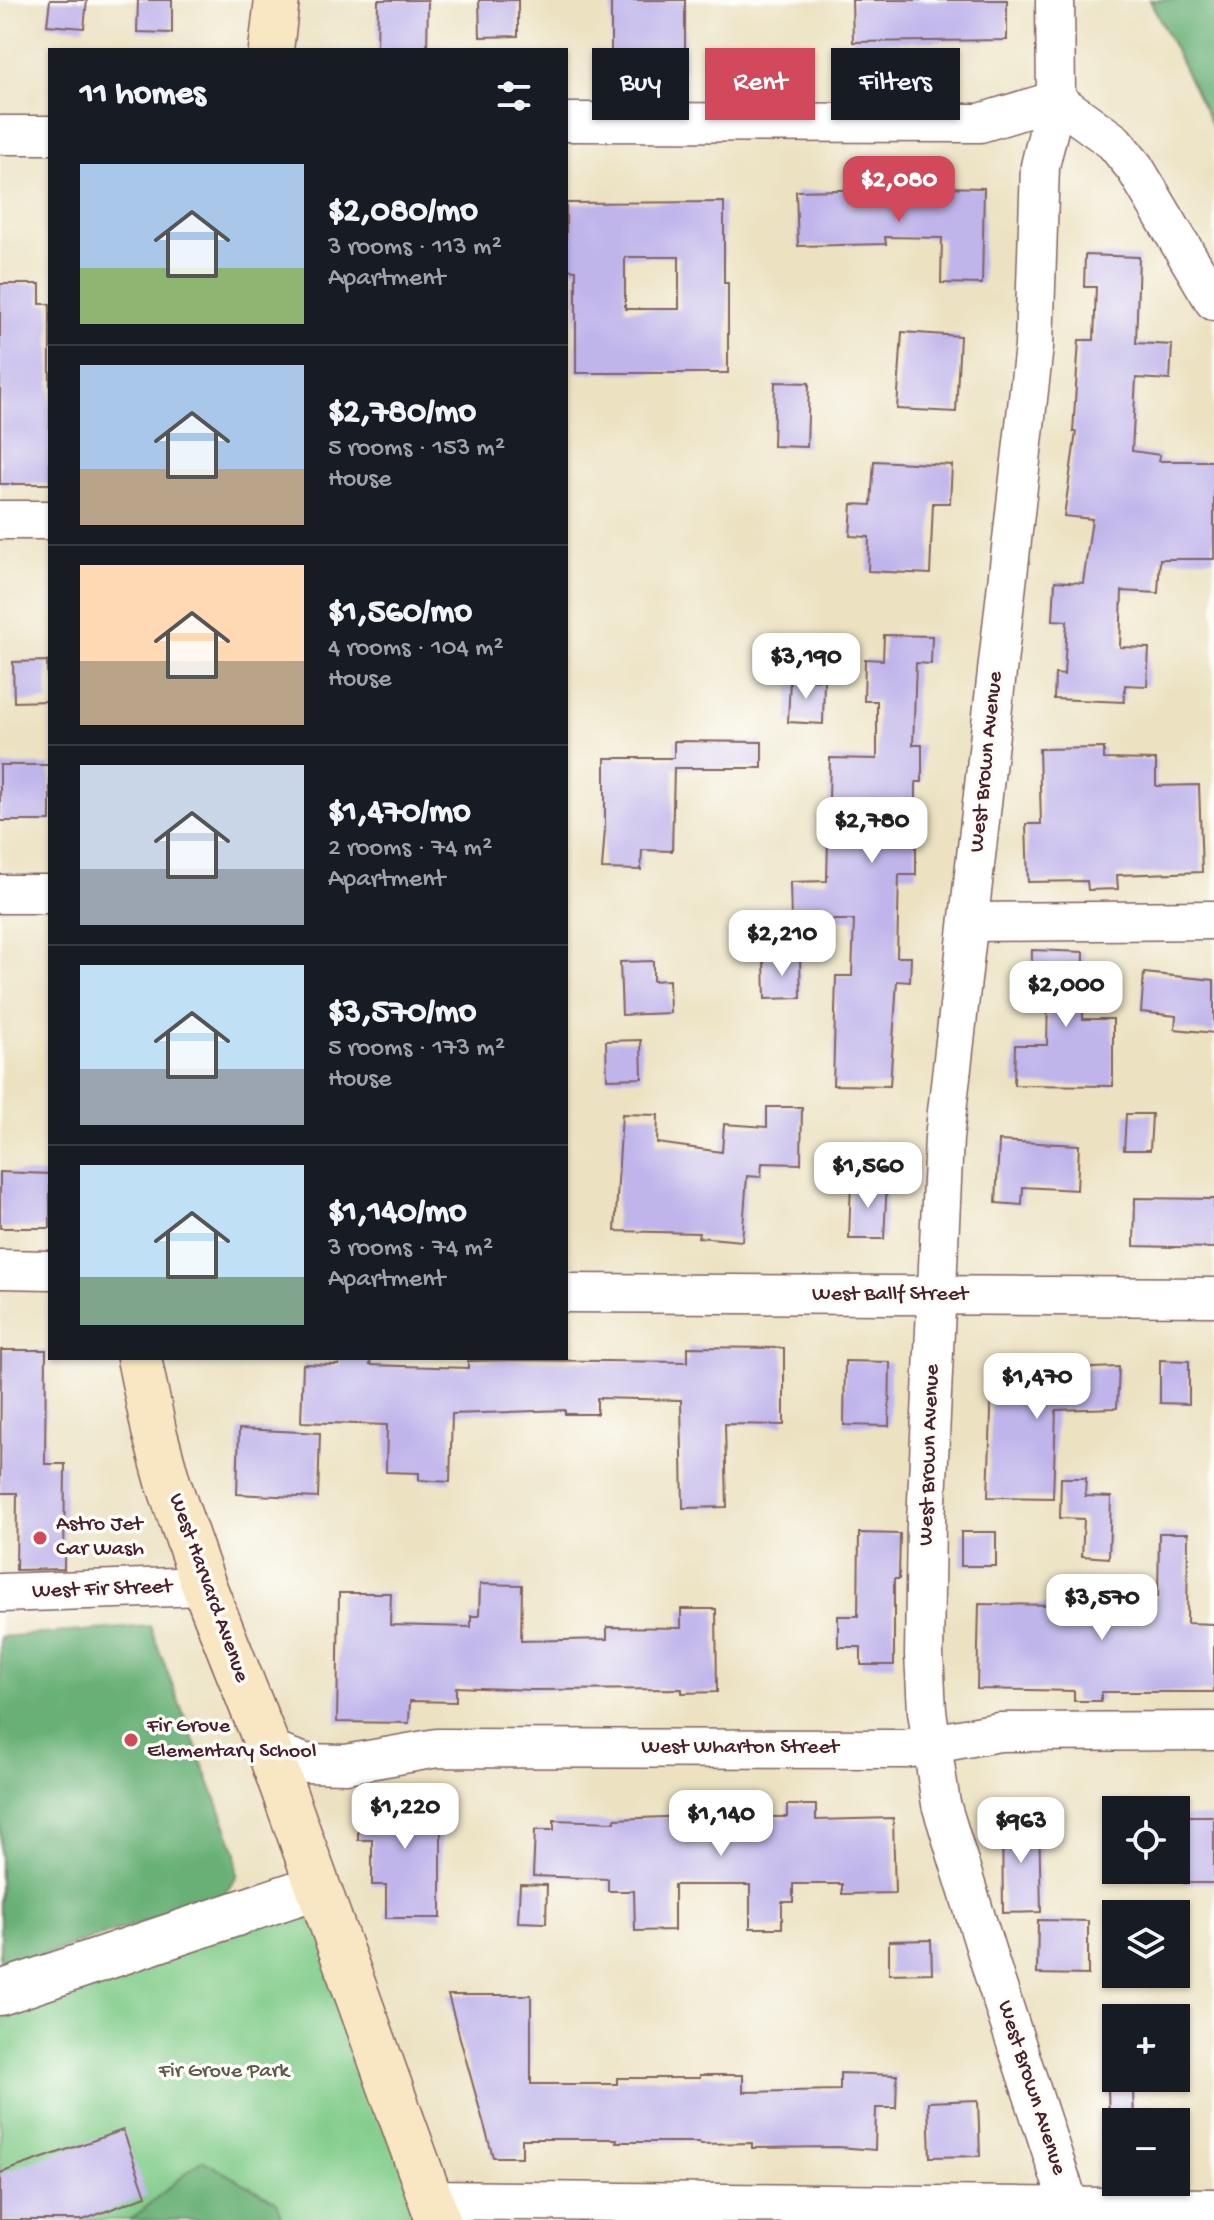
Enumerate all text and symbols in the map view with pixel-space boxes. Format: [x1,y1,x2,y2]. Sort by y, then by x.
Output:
chip: Buy [592,48,689,120]
chip: Rent [705,48,815,120]
chip: Filters [831,48,960,120]
icon: filters [492,74,536,118]
text: 11 homes [80,76,206,116]
pin: $2,080 [834,156,964,224]
text: $2,080 [861,166,937,197]
text: $2,080/mo [328,193,478,233]
icon: home [144,196,240,292]
text: 3 rooms · 113 m² [328,233,502,264]
text: Apartment [328,264,445,295]
text: $2,780/mo [328,394,476,434]
icon: home [144,397,240,493]
text: 5 rooms · 153 m² [328,434,505,465]
text: House [328,465,392,496]
text: $1,560/mo [328,594,472,634]
icon: home [144,597,240,693]
pin: $3,190 [741,633,871,701]
text: 4 rooms · 104 m² [328,634,504,665]
text: $3,190 [770,643,842,674]
text: House [328,665,392,696]
street label: West Brown Avenue [965,670,1009,854]
text: $1,470/mo [328,794,471,834]
icon: home [144,797,240,893]
pin: $2,780 [807,797,937,865]
text: $2,780 [834,807,910,838]
text: 2 rooms · 74 m² [328,834,492,865]
text: Apartment [328,865,445,896]
pin: $2,210 [717,910,847,978]
text: $2,210 [747,920,817,951]
pin: $2,000 [1001,961,1131,1029]
text: $2,000 [1028,971,1104,1002]
text: $3,570/mo [328,994,476,1034]
icon: home [144,997,240,1093]
text: 5 rooms · 173 m² [328,1034,505,1065]
text: House [328,1065,392,1096]
pin: $1,560 [803,1142,933,1210]
text: $1,560 [832,1152,904,1183]
text: $1,140/mo [328,1194,467,1234]
icon: home [144,1197,240,1293]
text: 3 rooms · 74 m² [328,1234,493,1265]
text: Apartment [328,1265,445,1296]
street label: West Ballf Street [812,1282,970,1308]
pin: $1,470 [972,1353,1102,1421]
street label: West Brown Avenue [914,1363,946,1546]
text: $1,470 [1002,1363,1072,1394]
street label: West Harvard Avenue [162,1490,254,1686]
place label: Astro Jet Car Wash [56,1512,144,1563]
marker: Astro Jet Car Wash [31,1529,49,1547]
street label: West Fir Street [32,1574,174,1605]
pin: $3,570 [1037,1574,1167,1642]
text: $3,570 [1064,1584,1140,1615]
place label: Fir Grove Elementary School [146,1714,317,1765]
marker: Fir Grove Elementary School [122,1731,140,1749]
street label: West Wharton Street [641,1735,841,1761]
pin: $1,220 [340,1783,470,1851]
pin: $1,140 [656,1790,786,1858]
text: $1,220 [370,1793,440,1824]
map controls [1102,1796,1190,2196]
button: locate [1102,1796,1190,1884]
pin: $963 [974,1797,1068,1865]
text: $1,140 [687,1800,755,1831]
text: $963 [995,1807,1047,1838]
button: layers [1102,1900,1190,1988]
street label: West Brown Avenue [991,1998,1072,2179]
button: + [1102,2004,1190,2092]
park label: Fir Grove Park [158,2059,291,2085]
button: − [1102,2108,1190,2196]

